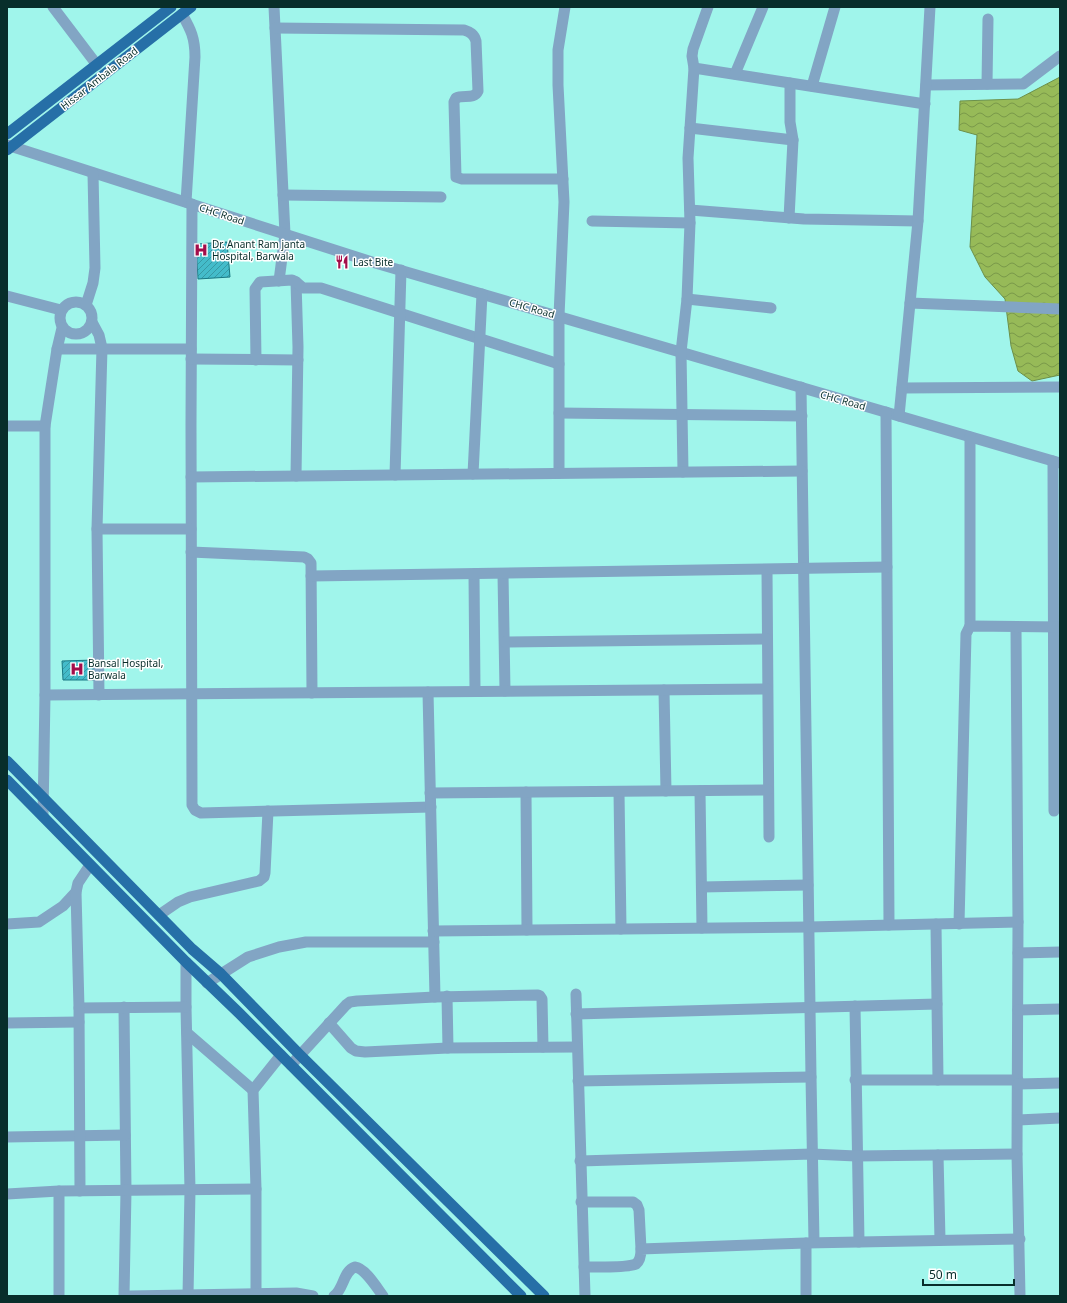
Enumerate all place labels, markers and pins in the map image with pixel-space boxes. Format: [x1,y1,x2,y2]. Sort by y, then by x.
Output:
place label: Dr. Anant Ram janta Hospital, Barwala [212,237,305,263]
hospital icon: Dr. Anant Ram janta Hospital, Barwala [193,242,209,258]
restaurant icon: Last Bite [334,254,350,270]
place label: Last Bite [353,255,394,269]
place label: Bansal Hospital, Barwala [88,656,163,682]
hospital icon: Bansal Hospital, Barwala [69,661,85,677]

